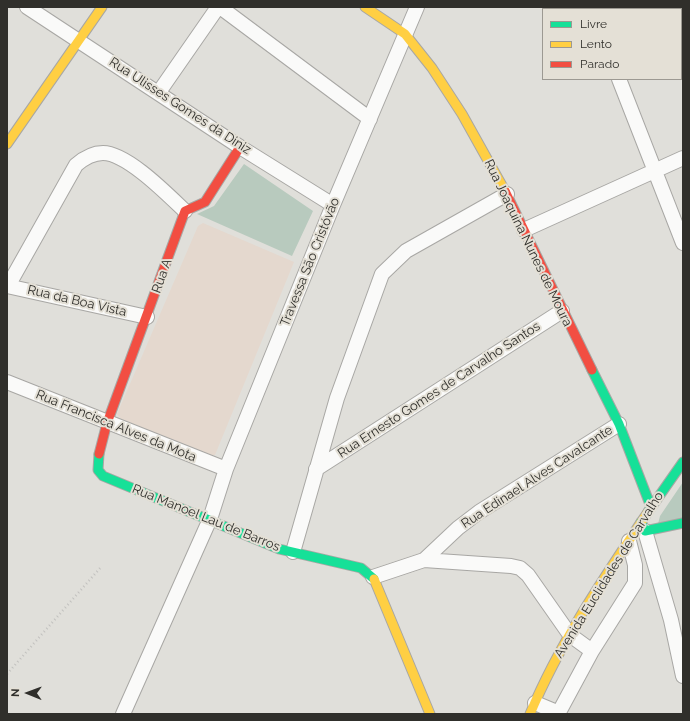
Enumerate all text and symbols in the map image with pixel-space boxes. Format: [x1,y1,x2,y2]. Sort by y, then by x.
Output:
legend [542,8,682,80]
text: Livre [580,17,607,31]
text: Lento [580,37,612,51]
street label: Rua Ulisses Gomes da Diniz [106,54,254,158]
text: Parado [580,57,619,71]
street label: Rua Joaquina Nunes de Moura [481,157,575,329]
street label: Travessa São Cristóvão [277,195,343,329]
street label: Rua A [149,257,175,295]
street label: Rua da Boa Vista [26,282,128,320]
street label: Rua Ernesto Gomes de Carvalho Santos [335,319,543,461]
street label: Rua Francisca Alves da Mota [34,387,198,465]
street label: Rua Edinael Alves Cavalcante [458,422,616,532]
street label: Rua Manoel Lau de Barros [130,481,282,555]
street label: Avenida Euclidades de Carvalho [551,489,667,661]
north arrow [8,673,48,713]
text: N [9,688,22,697]

